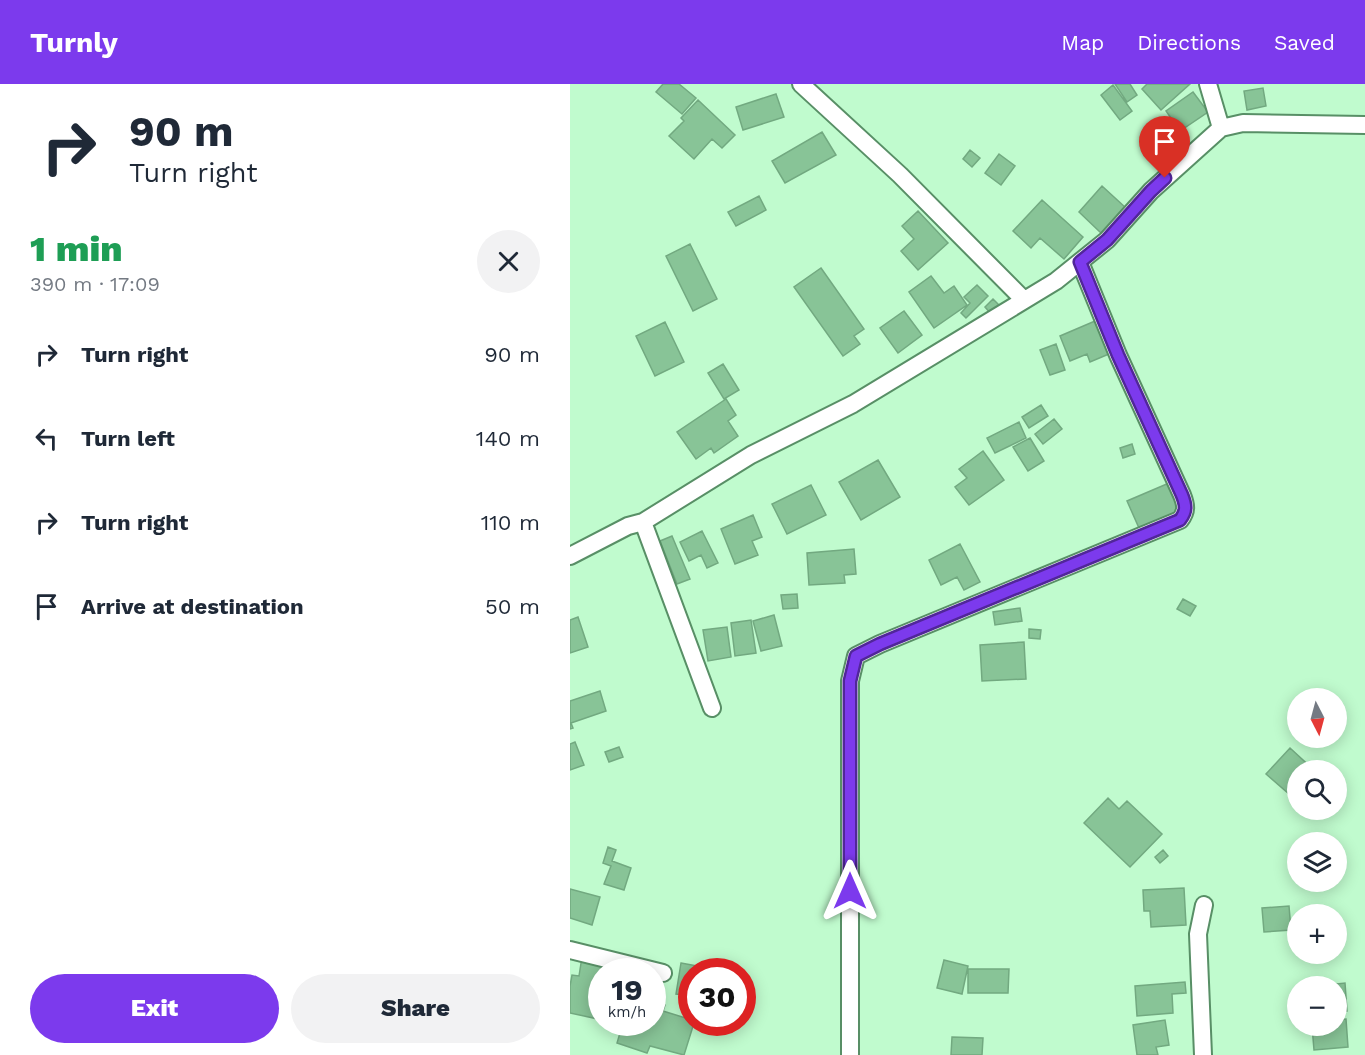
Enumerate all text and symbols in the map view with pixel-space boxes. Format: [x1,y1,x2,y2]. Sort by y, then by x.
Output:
text: Turnly [30,26,118,59]
text: Map [1061,30,1104,55]
text: Directions [1137,30,1241,55]
text: Saved [1274,30,1335,55]
text: 90 m [129,107,233,156]
icon: right [30,108,108,186]
pin [1139,116,1190,178]
icon: arrive [1148,125,1181,158]
text: Turn right [129,157,258,189]
text: 1 min [30,228,123,270]
button: close [477,230,540,293]
text: 390 m · 17:09 [30,272,160,296]
icon: right [30,338,63,371]
text: Turn right [81,342,188,367]
text: 90 m [484,342,540,367]
icon: left [30,422,63,455]
text: Turn left [81,426,175,451]
text: 140 m [476,426,540,451]
icon: right [30,506,63,539]
text: Turn right [81,510,188,535]
text: 110 m [481,510,540,535]
icon: arrive [30,590,63,623]
text: Arrive at destination [81,594,304,619]
text: 50 m [485,594,540,619]
north arrow [1287,688,1347,748]
map controls [1287,688,1347,1036]
button: search [1287,760,1347,820]
button: layers [1287,832,1347,892]
position arrow [818,859,882,923]
button: + [1287,904,1347,964]
speed limit sign: 30 [678,958,756,1036]
text: 19 [611,972,643,1007]
button: Exit [30,974,279,1043]
button: Share [291,974,540,1043]
button: − [1287,976,1347,1036]
text: km/h [608,1003,646,1021]

